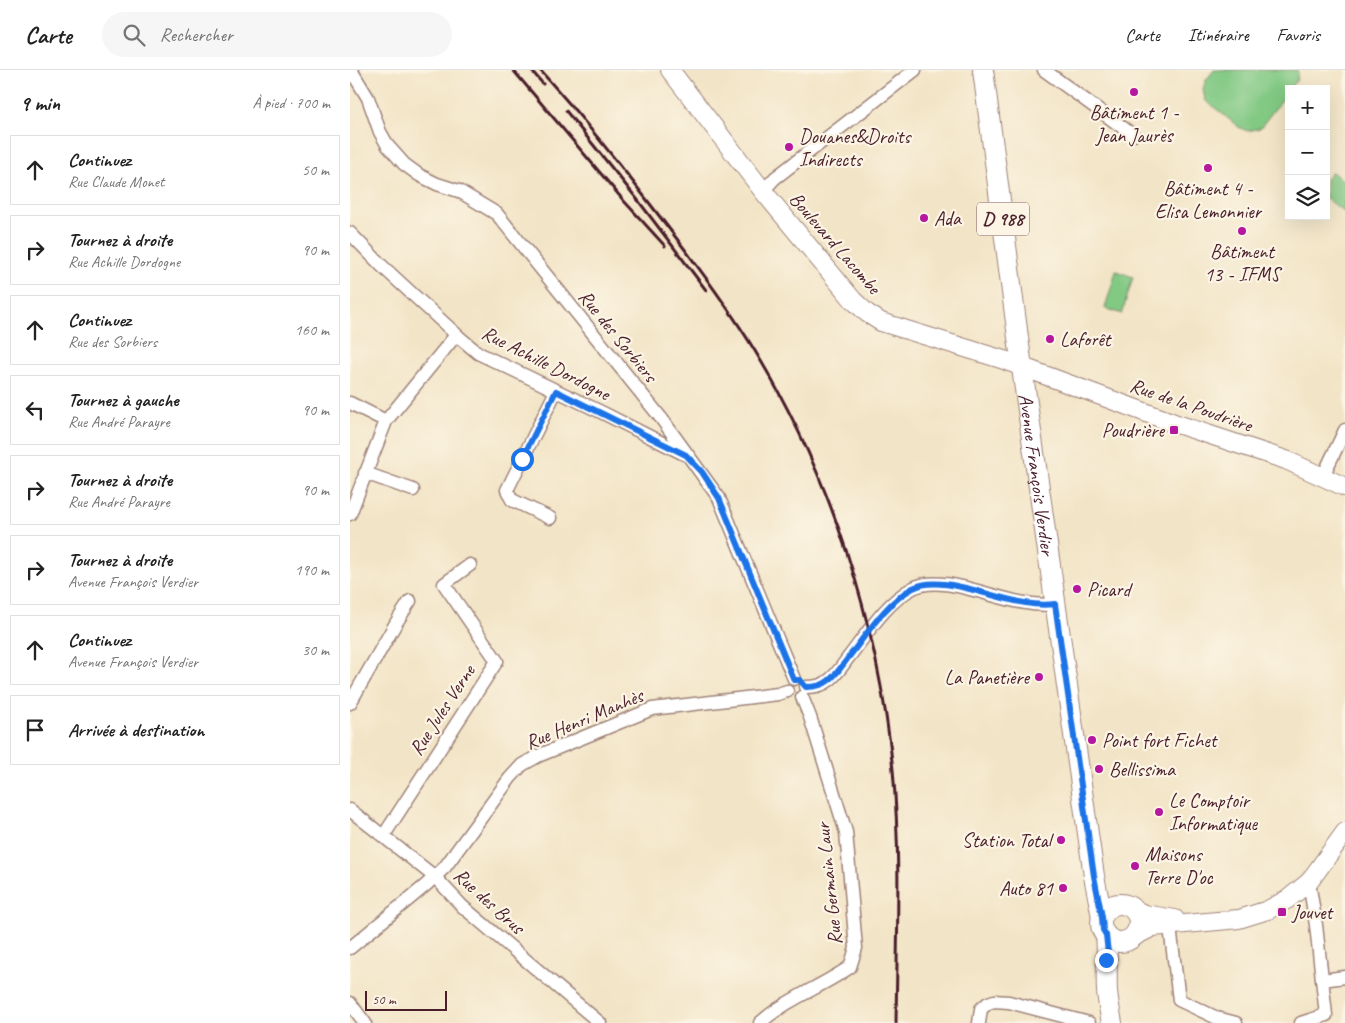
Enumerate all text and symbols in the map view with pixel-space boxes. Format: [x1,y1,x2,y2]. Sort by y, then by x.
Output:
search box [102,12,452,57]
text: Carte [25,20,72,50]
icon: search [120,21,148,49]
text: Rechercher [160,23,233,47]
text: Carte [1125,24,1160,46]
text: Itinéraire [1188,24,1249,46]
text: Favoris [1277,24,1320,46]
map controls [1285,85,1330,220]
button: + [1285,85,1330,130]
marker: Bâtiment 1 - Jean Jaurès [1128,86,1140,98]
text: 9 min [20,90,60,116]
text: À pied · 700 m [252,93,330,113]
place label: Bâtiment 1 - Jean Jaurès [1089,100,1180,148]
place label: Douanes&Droits Indirects [799,124,912,172]
button: − [1285,130,1330,175]
marker: Douanes&Droits Indirects [783,141,795,153]
text: Continuez [68,148,131,172]
icon: ahead [21,156,49,184]
text: 50 m [302,160,329,180]
marker: Bâtiment 4 - Elisa Lemonnier [1202,162,1214,174]
text: Rue Claude Monet [68,172,164,192]
button: layers [1285,175,1330,220]
place label: Bâtiment 4 - Elisa Lemonnier [1155,176,1263,224]
street label: Boulevard Lacombe [784,187,887,300]
road number: D 988 [977,202,1029,236]
place label: Ada [934,206,962,231]
marker: Ada [918,212,930,224]
marker: Bâtiment 13 - IFMS [1236,225,1248,237]
text: Tournez à droite [68,228,172,252]
icon: right [21,236,49,264]
place label: Bâtiment 13 - IFMS [1204,239,1283,287]
text: 90 m [302,240,329,260]
text: Rue Achille Dordogne [68,252,180,272]
street label: Rue des Sorbiers [573,285,664,389]
text: Continuez [68,308,131,332]
icon: ahead [21,316,49,344]
text: 160 m [295,320,329,340]
street label: Rue Achille Dordogne [478,320,616,407]
place label: Laforêt [1060,327,1113,352]
text: Rue des Sorbiers [68,332,157,352]
marker: Laforêt [1044,333,1056,345]
street label: Rue de la Poudrière [1127,373,1255,437]
text: Tournez à gauche [68,388,179,412]
street label: Avenue François Verdier [1013,392,1061,558]
icon: left [21,396,49,424]
text: 90 m [302,400,329,420]
text: Rue André Parayre [68,412,170,432]
place label: Poudrière [1102,418,1164,442]
marker: Poudrière [1168,424,1180,436]
route start [511,448,534,471]
text: Tournez à droite [68,468,172,492]
icon: right [21,476,49,504]
text: 90 m [302,480,329,500]
text: Rue André Parayre [68,492,170,512]
text: Tournez à droite [68,548,172,572]
icon: right [21,556,49,584]
text: 190 m [295,560,329,580]
text: Avenue François Verdier [68,572,198,592]
place label: Picard [1087,577,1134,602]
marker: Picard [1071,583,1083,595]
text: Continuez [68,628,131,652]
icon: ahead [21,636,49,664]
text: 30 m [302,640,329,660]
text: Avenue François Verdier [68,652,198,672]
street label: Rue Jules Verne [404,659,481,760]
place label: La Panetière [945,665,1030,690]
marker: La Panetière [1033,671,1045,683]
street label: Rue Henri Manhès [521,682,649,755]
icon: arrive [21,716,49,744]
text: Arrivée à destination [68,718,204,742]
place label: Point fort Fichet [1102,728,1219,753]
marker: Point fort Fichet [1086,734,1098,746]
place label: Bellissima [1109,757,1176,782]
marker: Bellissima [1093,763,1105,775]
place label: Le Comptoir Informatique [1169,788,1258,836]
marker: Le Comptoir Informatique [1153,806,1165,818]
street label: Rue Germain Laur [810,820,848,946]
place label: Station Total [962,828,1055,853]
marker: Station Total [1055,834,1067,846]
place label: Maisons Terre D'oc [1145,842,1214,890]
marker: Maisons Terre D'oc [1129,860,1141,872]
street label: Rue des Brus [448,863,531,941]
place label: Auto 81 [999,876,1054,901]
marker: Auto 81 [1057,882,1069,894]
place label: Jouvet [1291,900,1335,925]
marker: Jouvet [1276,906,1288,918]
route end [1095,949,1118,972]
scale bar [365,988,448,1011]
text: 50 m [372,991,396,1008]

